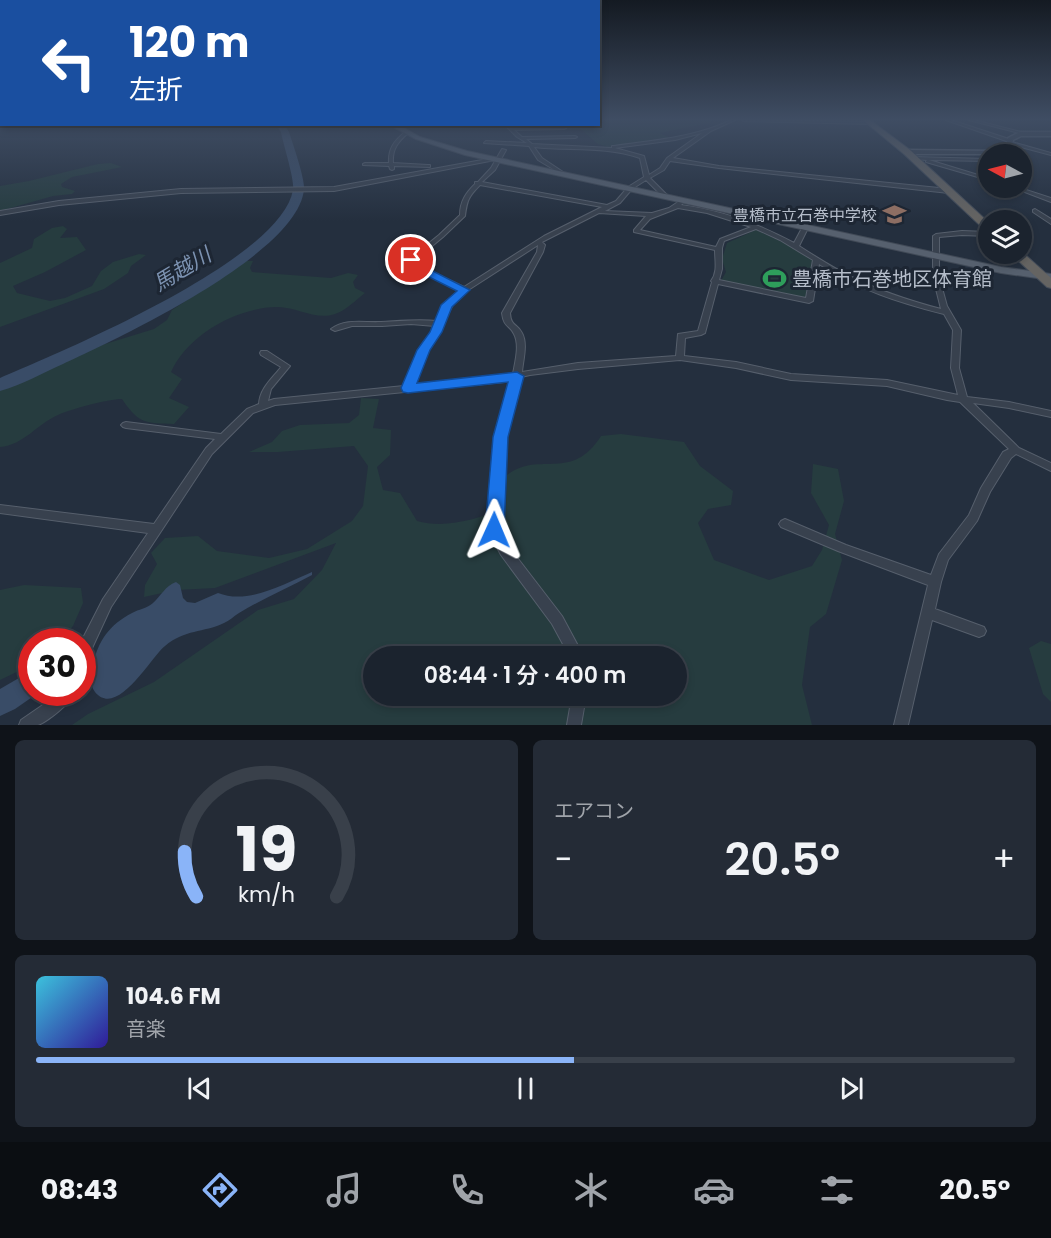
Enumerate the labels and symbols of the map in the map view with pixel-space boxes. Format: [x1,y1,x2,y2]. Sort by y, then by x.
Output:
north arrow [978,144,1032,198]
school or university icon: 豊橋市立石巻中学校 [882,202,908,228]
place label: 豊橋市立石巻中学校 [733,204,877,227]
pin [385,234,436,285]
water label: 馬越川 [148,239,218,298]
place label: 豊橋市石巻地区体育館 [792,265,992,293]
sports icon: 豊橋市石巻地区体育館 [761,266,787,292]
position arrow [462,498,526,562]
speed limit sign: 30 [18,628,96,706]

